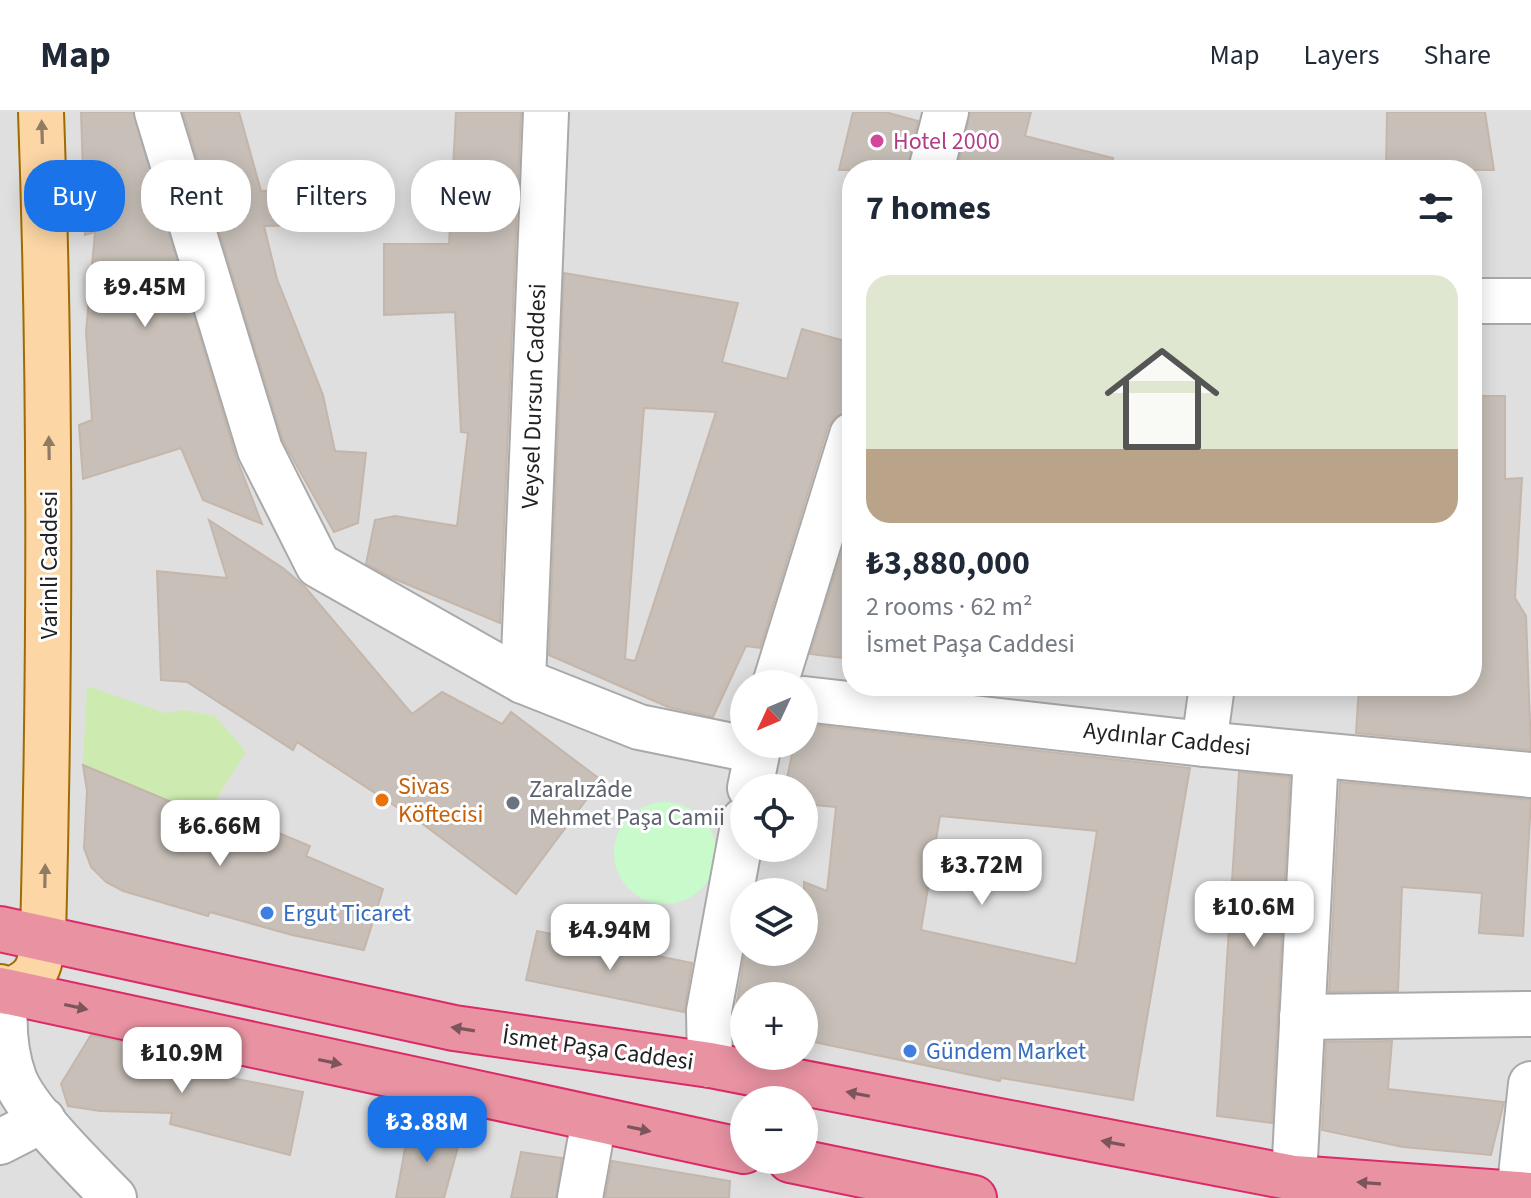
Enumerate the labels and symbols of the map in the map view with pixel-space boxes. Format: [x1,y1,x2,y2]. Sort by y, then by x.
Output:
one-way arrow [36,119,49,144]
place label: Hotel 2000 [893,124,1000,159]
marker: Hotel 2000 [868,132,886,150]
pin: ₺9.45M [80,261,210,329]
street label: Veysel Dursun Caddesi [513,283,555,509]
one-way arrow [43,435,55,460]
street label: Varinli Caddesi [32,491,67,639]
north arrow [730,670,818,758]
street label: Aydınlar Caddesi [1082,713,1252,765]
place label: Sivas Köftecisi [398,769,483,832]
place label: Zaralızâde Mehmet Paşa Camii [529,772,725,835]
marker: Sivas Köftecisi [373,791,391,809]
marker: Zaralızâde Mehmet Paşa Camii [504,794,522,812]
pin: ₺6.66M [155,800,285,868]
pin: ₺3.72M [917,839,1047,907]
one-way arrow [38,863,51,888]
pin: ₺10.6M [1189,881,1319,949]
place label: Ergut Ticaret [283,896,411,931]
marker: Ergut Ticaret [258,904,276,922]
pin: ₺4.94M [545,904,675,972]
one-way arrow [64,1001,89,1014]
street label: İsmet Paşa Caddesi [500,1018,696,1080]
one-way arrow [450,1022,475,1035]
pin: ₺10.9M [117,1027,247,1095]
place label: Gündem Market [926,1034,1086,1069]
marker: Gündem Market [901,1042,919,1060]
one-way arrow [318,1056,343,1069]
one-way arrow [845,1087,870,1099]
pin: ₺3.88M [362,1096,492,1164]
one-way arrow [627,1123,652,1136]
one-way arrow [1100,1136,1125,1148]
one-way arrow [1357,1176,1382,1189]

